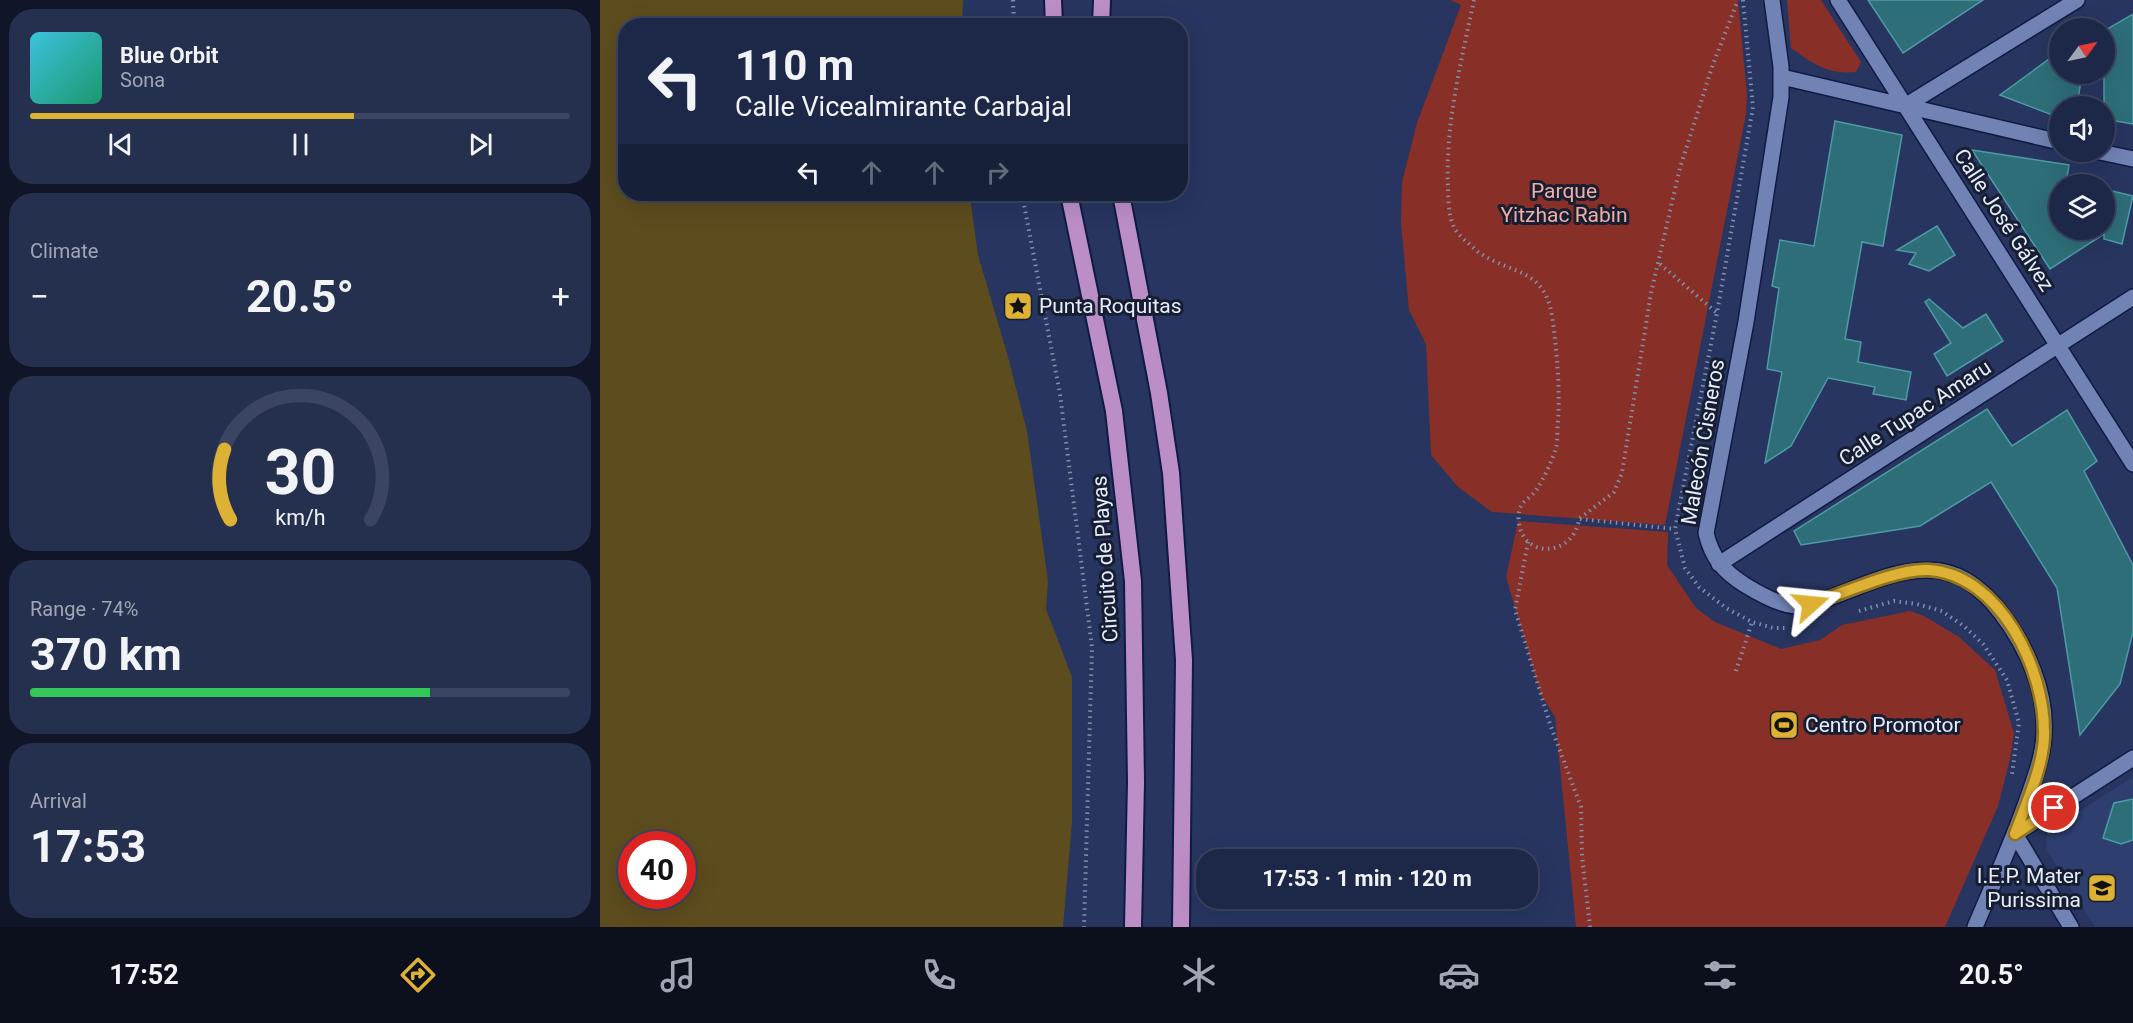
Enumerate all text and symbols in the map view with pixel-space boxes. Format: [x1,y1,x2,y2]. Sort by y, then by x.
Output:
north arrow [2049,18,2115,84]
map controls [2049,18,2115,240]
text: 110 m [735,41,854,90]
icon: left [636,42,714,120]
text: Blue Orbit [120,43,218,68]
text: Sona [120,68,165,92]
text: Calle Vicealmirante Carbajal [735,91,1072,123]
button: sound [2049,96,2115,162]
icon: previous [104,128,137,161]
icon: pause [284,128,317,161]
icon: next [464,128,497,161]
street label: Calle José Gálvez [1949,144,2059,296]
icon: left [792,156,825,189]
icon: ahead [855,156,888,189]
icon: ahead [918,156,951,189]
icon: right [981,156,1014,189]
button: layers [2049,174,2115,240]
park label: Parque Yitzhac Rabin [1500,179,1628,227]
text: Climate [30,239,98,263]
text: 20.5° [246,270,354,323]
text: − [30,277,49,316]
text: + [551,277,570,316]
place icon: Punta Roquitas [1002,290,1034,322]
place label: Punta Roquitas [1039,294,1182,318]
street label: Calle Tupac Amaru [1835,355,1995,471]
street label: Malecón Cisneros [1677,357,1729,527]
text: 30 [264,437,336,510]
street label: Circuito de Playas [1087,475,1123,643]
text: km/h [275,506,325,531]
position arrow [1779,572,1843,636]
text: Range · 74% [30,597,138,621]
text: 370 km [30,628,182,681]
sports icon: Centro Promotor [1768,709,1800,741]
place label: Centro Promotor [1805,713,1961,737]
pin [2028,782,2079,833]
text: Arrival [30,789,87,813]
icon: arrive [2037,791,2070,824]
text: 17:53 [30,820,146,873]
speed limit sign: 40 [618,831,696,909]
place label: I.E.P. Mater Purissima [1977,864,2081,912]
text: 17:53 · 1 min · 120 m [1262,866,1472,891]
school or university icon: I.E.P. Mater Purissima [2086,872,2118,904]
icon: directions [397,954,439,996]
icon: music [657,954,699,996]
icon: phone [918,954,960,996]
icon: climate [1178,954,1220,996]
icon: car [1438,954,1480,996]
icon: filters [1699,954,1741,996]
text: 17:52 [109,959,179,991]
text: 20.5° [1959,959,2024,991]

